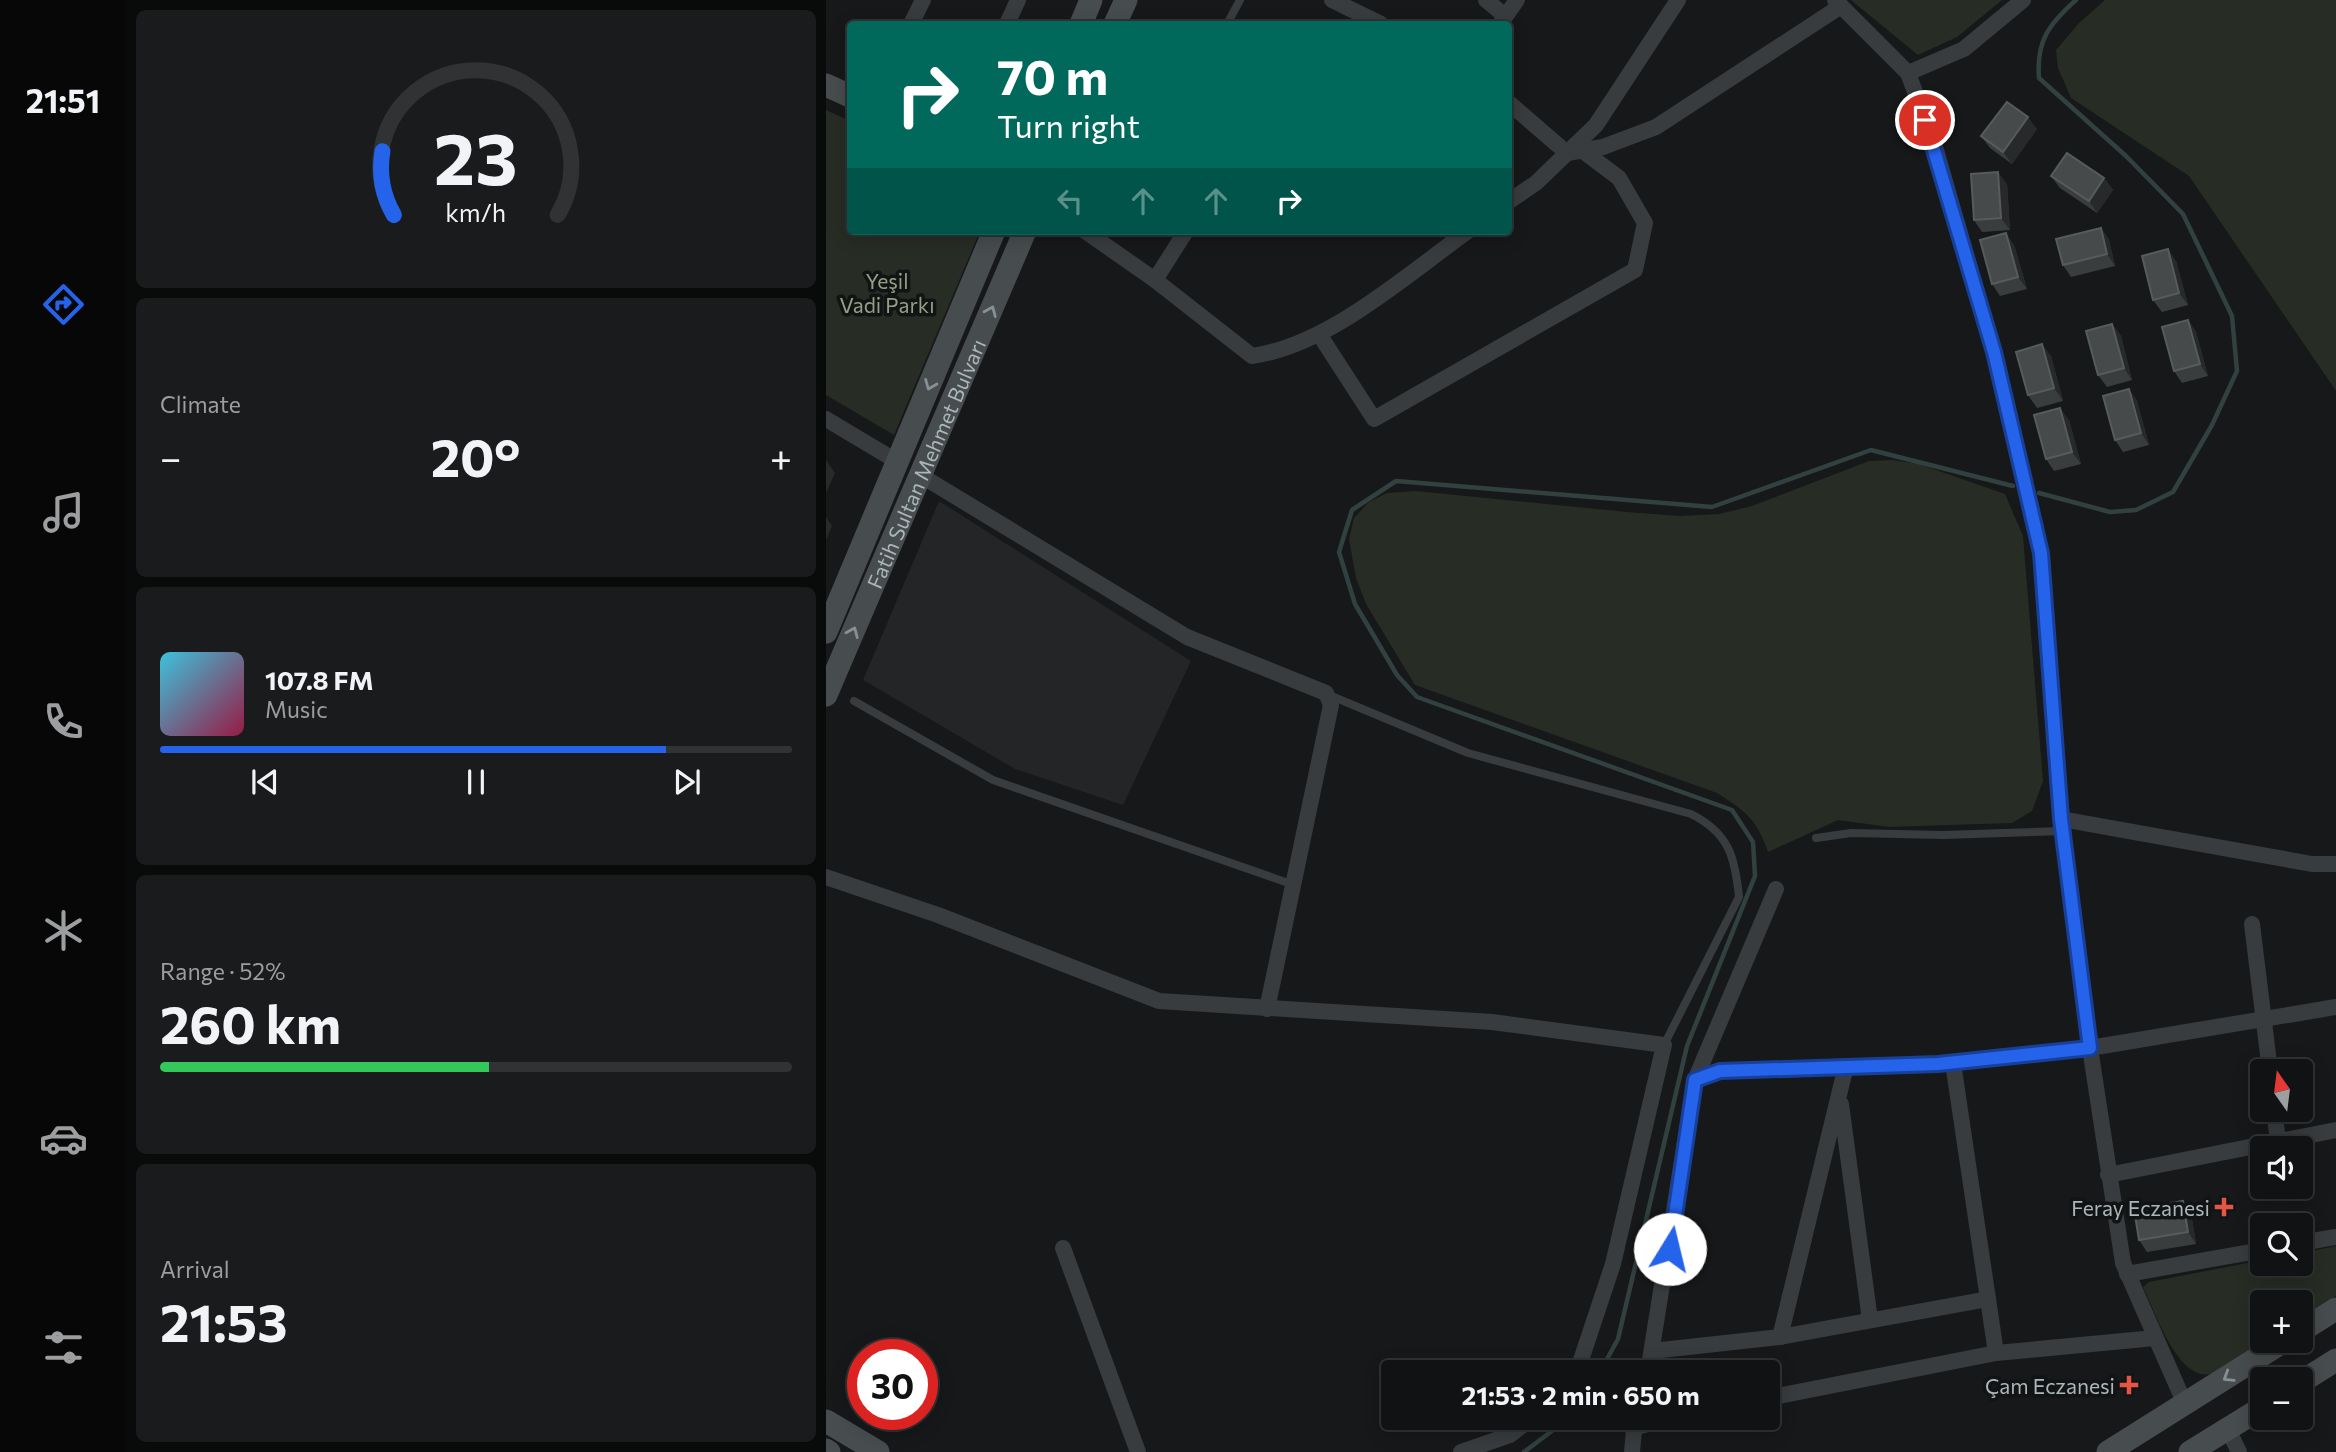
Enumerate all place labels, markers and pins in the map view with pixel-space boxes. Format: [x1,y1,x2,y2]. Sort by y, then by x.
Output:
pin [1895,90,1955,150]
place label: Feray Eczanesi [2071,1195,2210,1220]
marker: Feray Eczanesi [2216,1199,2232,1215]
place label: Çam Eczanesi [1985,1373,2115,1398]
marker: Çam Eczanesi [2121,1377,2137,1393]

